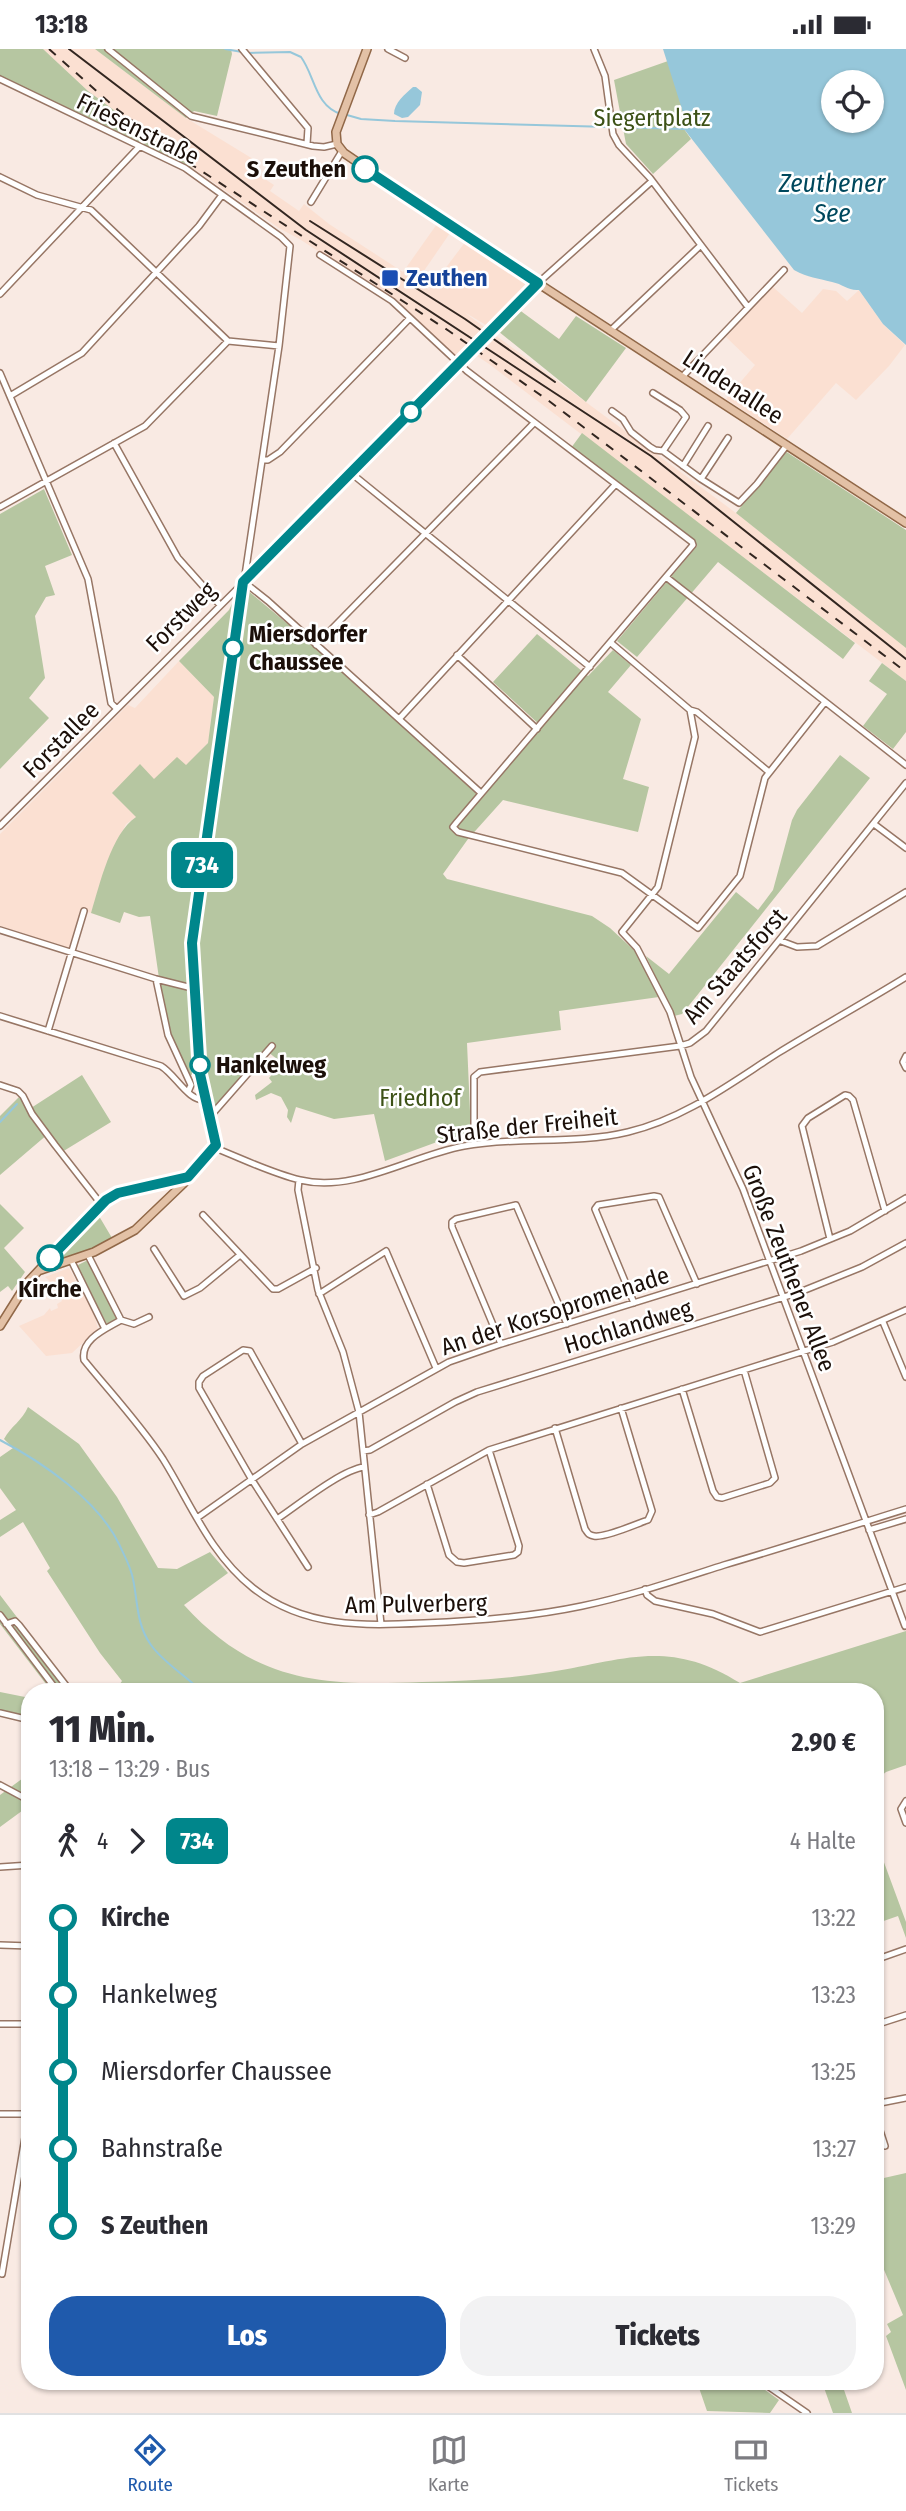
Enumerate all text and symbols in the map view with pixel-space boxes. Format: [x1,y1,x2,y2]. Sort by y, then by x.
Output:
text: 13:18 [35,9,88,40]
map controls [821,70,884,133]
button: locate [821,70,884,133]
street label: Friesenstraße [72,87,204,171]
park label: Siegertplatz [594,104,710,132]
place label: S Zeuthen [247,155,346,183]
marker: S Zeuthen [352,156,378,182]
water label: Zeuthener See [778,168,886,229]
place label: Zeuthen [406,264,488,292]
marker: Zeuthen [380,268,400,288]
street label: Lindenallee [677,344,789,430]
unlabelled marker [401,402,421,422]
street label: Forstweg [140,576,222,658]
place label: Miersdorfer Chaussee [249,620,367,676]
marker: Miersdorfer Chaussee [223,638,243,658]
street label: Forstallee [17,696,105,784]
line badge: 734 [162,842,242,888]
text: 734 [185,851,219,879]
street label: Am Staatsforst [677,902,793,1029]
place label: Hankelweg [216,1051,326,1079]
marker: Hankelweg [190,1055,210,1075]
park label: Friedhof [379,1084,462,1112]
street label: Straße der Freiheit [435,1103,619,1149]
street label: Große Zeuthener Allee [737,1161,841,1375]
marker: Kirche [37,1245,63,1271]
street label: An der Korsopromenade [437,1261,673,1361]
place label: Kirche [18,1275,82,1303]
street label: Hochlandweg [561,1294,696,1360]
street label: Am Pulverberg [345,1589,488,1619]
text: 11 Min. [49,1706,155,1752]
text: 2.90 € [792,1727,856,1758]
text: 13:18 – 13:29 · Bus [49,1755,210,1783]
icon: walk [49,1822,87,1860]
icon: forward [118,1822,156,1860]
text: 4 [97,1827,108,1855]
text: 734 [180,1827,214,1855]
text: 4 Halte [790,1827,856,1855]
text: Kirche [101,1902,170,1933]
text: 13:22 [811,1904,856,1932]
text: Hankelweg [101,1979,217,2010]
text: 13:23 [811,1981,856,2009]
text: Miersdorfer Chaussee [101,2056,332,2087]
text: 13:25 [811,2058,856,2086]
text: Bahnstraße [101,2133,223,2164]
text: 13:27 [812,2135,856,2163]
text: S Zeuthen [101,2210,208,2241]
text: 13:29 [811,2212,856,2240]
button: Los [49,2296,446,2376]
button: Tickets [460,2296,856,2376]
tab: Route [128,2431,173,2496]
tab: Karte [428,2431,469,2496]
tab: Tickets [724,2431,778,2496]

